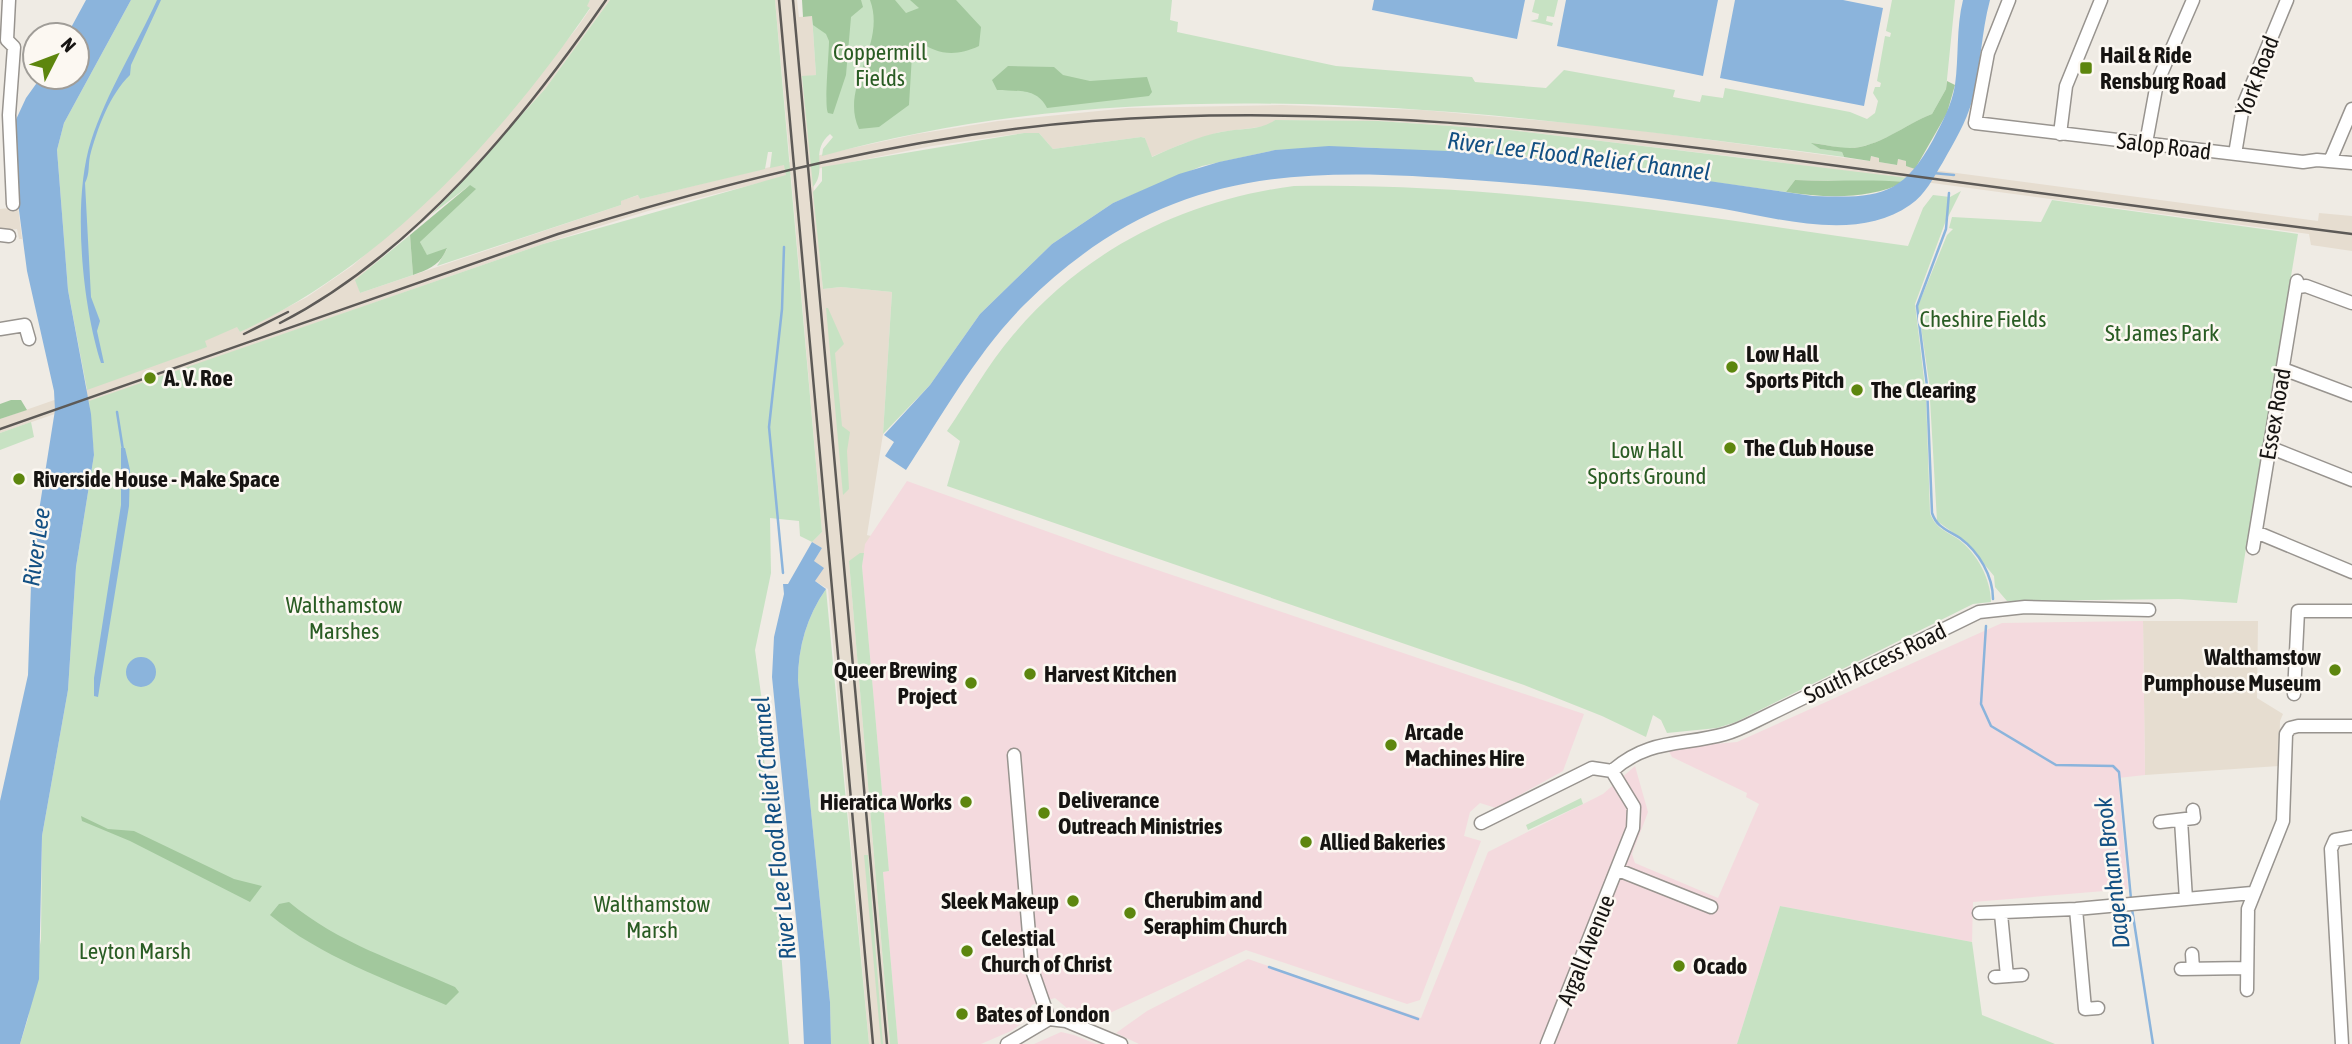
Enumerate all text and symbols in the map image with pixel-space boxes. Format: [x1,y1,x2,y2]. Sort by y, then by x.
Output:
north arrow [21,21,91,91]
street label: York Road [2230,32,2284,120]
text: N [57,33,81,56]
park label: Coppermill Fields [833,39,927,91]
place label: Hail & Ride Rensburg Road [2100,42,2226,94]
marker: Hail & Ride Rensburg Road [2078,60,2094,76]
water label: River Lee Flood Relief Channel [1446,126,1712,186]
street label: Salop Road [2115,127,2213,165]
park label: Cheshire Fields [1920,306,2046,332]
park label: St James Park [2105,320,2219,346]
place label: Low Hall Sports Pitch [1746,341,1844,393]
marker: Low Hall Sports Pitch [1724,359,1740,375]
place label: A. V. Roe [163,365,233,391]
street label: Essex Road [2254,366,2296,462]
marker: A. V. Roe [142,370,158,386]
place label: The Clearing [1871,377,1976,403]
marker: The Clearing [1849,382,1865,398]
place label: The Club House [1744,435,1874,461]
park label: Low Hall Sports Ground [1588,437,1706,489]
marker: The Club House [1722,440,1738,456]
place label: Riverside House - Make Space [33,466,280,492]
marker: Riverside House - Make Space [11,471,27,487]
water label: River Lee [17,506,55,588]
park label: Walthamstow Marshes [286,592,403,644]
street label: South Access Road [1800,617,1950,709]
place label: Walthamstow Pumphouse Museum [2144,644,2321,696]
place label: Queer Brewing Project [834,657,957,709]
place label: Harvest Kitchen [1044,661,1177,687]
marker: Walthamstow Pumphouse Museum [2327,662,2343,678]
marker: Harvest Kitchen [1022,666,1038,682]
marker: Queer Brewing Project [963,675,979,691]
water label: River Lee Flood Relief Channel [747,695,801,961]
place label: Arcade Machines Hire [1404,719,1525,771]
marker: Arcade Machines Hire [1383,737,1399,753]
place label: Deliverance Outreach Ministries [1058,787,1222,839]
place label: Hieratica Works [820,789,952,815]
marker: Hieratica Works [958,794,974,810]
water label: Dagenham Brook [2089,795,2135,950]
marker: Deliverance Outreach Ministries [1036,805,1052,821]
place label: Allied Bakeries [1319,829,1445,855]
marker: Allied Bakeries [1298,834,1314,850]
place label: Cherubim and Seraphim Church [1144,887,1287,939]
place label: Sleek Makeup [941,888,1059,914]
park label: Walthamstow Marsh [594,891,711,943]
street label: Argall Avenue [1552,891,1620,1009]
marker: Sleek Makeup [1065,893,1081,909]
marker: Cherubim and Seraphim Church [1122,905,1138,921]
place label: Celestial Church of Christ [981,925,1112,977]
park label: Leyton Marsh [79,938,191,964]
marker: Celestial Church of Christ [959,943,975,959]
place label: Ocado [1693,953,1748,979]
marker: Ocado [1671,958,1687,974]
place label: Bates of London [976,1001,1110,1027]
marker: Bates of London [954,1006,970,1022]

